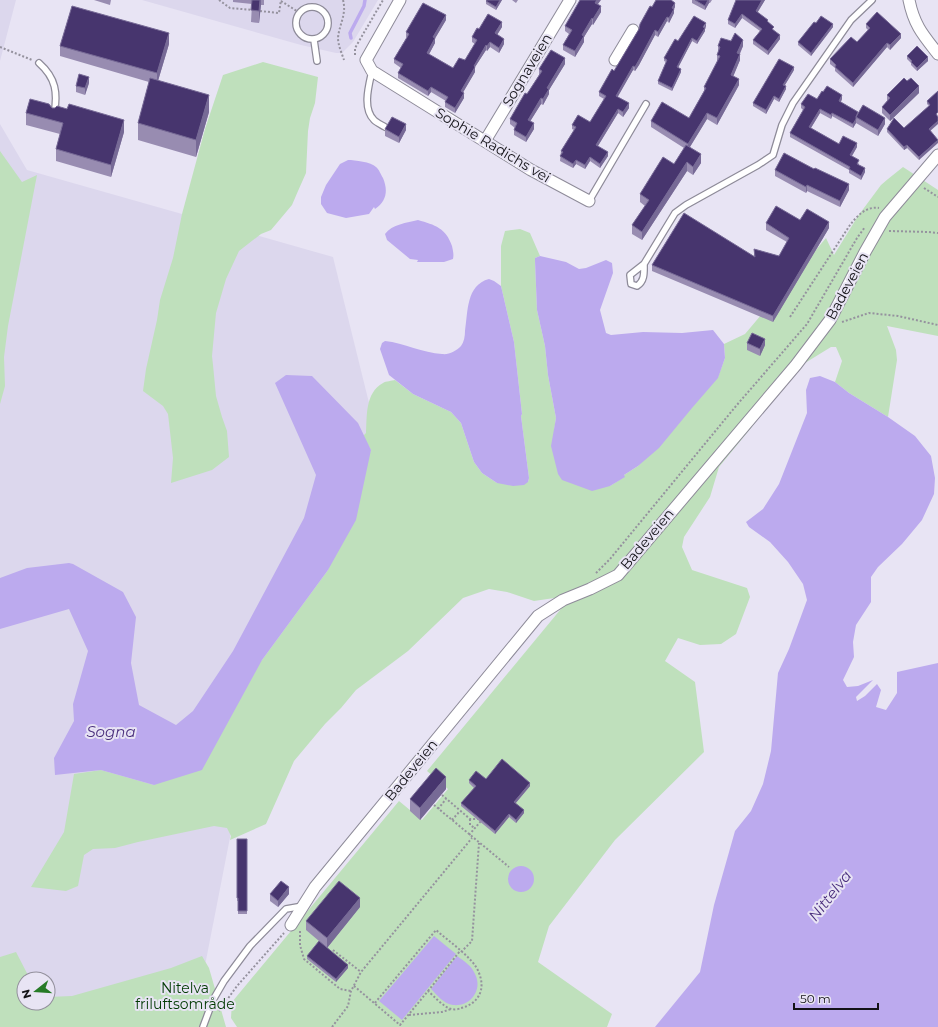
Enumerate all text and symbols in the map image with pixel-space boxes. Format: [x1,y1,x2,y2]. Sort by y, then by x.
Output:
street label: Sognaveien [498,30,556,110]
street label: Sophie Radichs vei [432,104,554,186]
street label: Badeveien [822,249,872,323]
street label: Badeveien [616,505,678,573]
water label: Sogna [86,722,136,741]
street label: Badeveien [381,736,441,804]
water label: Nittelva [804,867,855,925]
north arrow [16,971,56,1011]
park label: Nitelva friluftsområde [135,979,235,1013]
scale bar [794,985,878,1011]
text: N [18,988,34,1000]
text: 50 m [800,991,831,1006]

